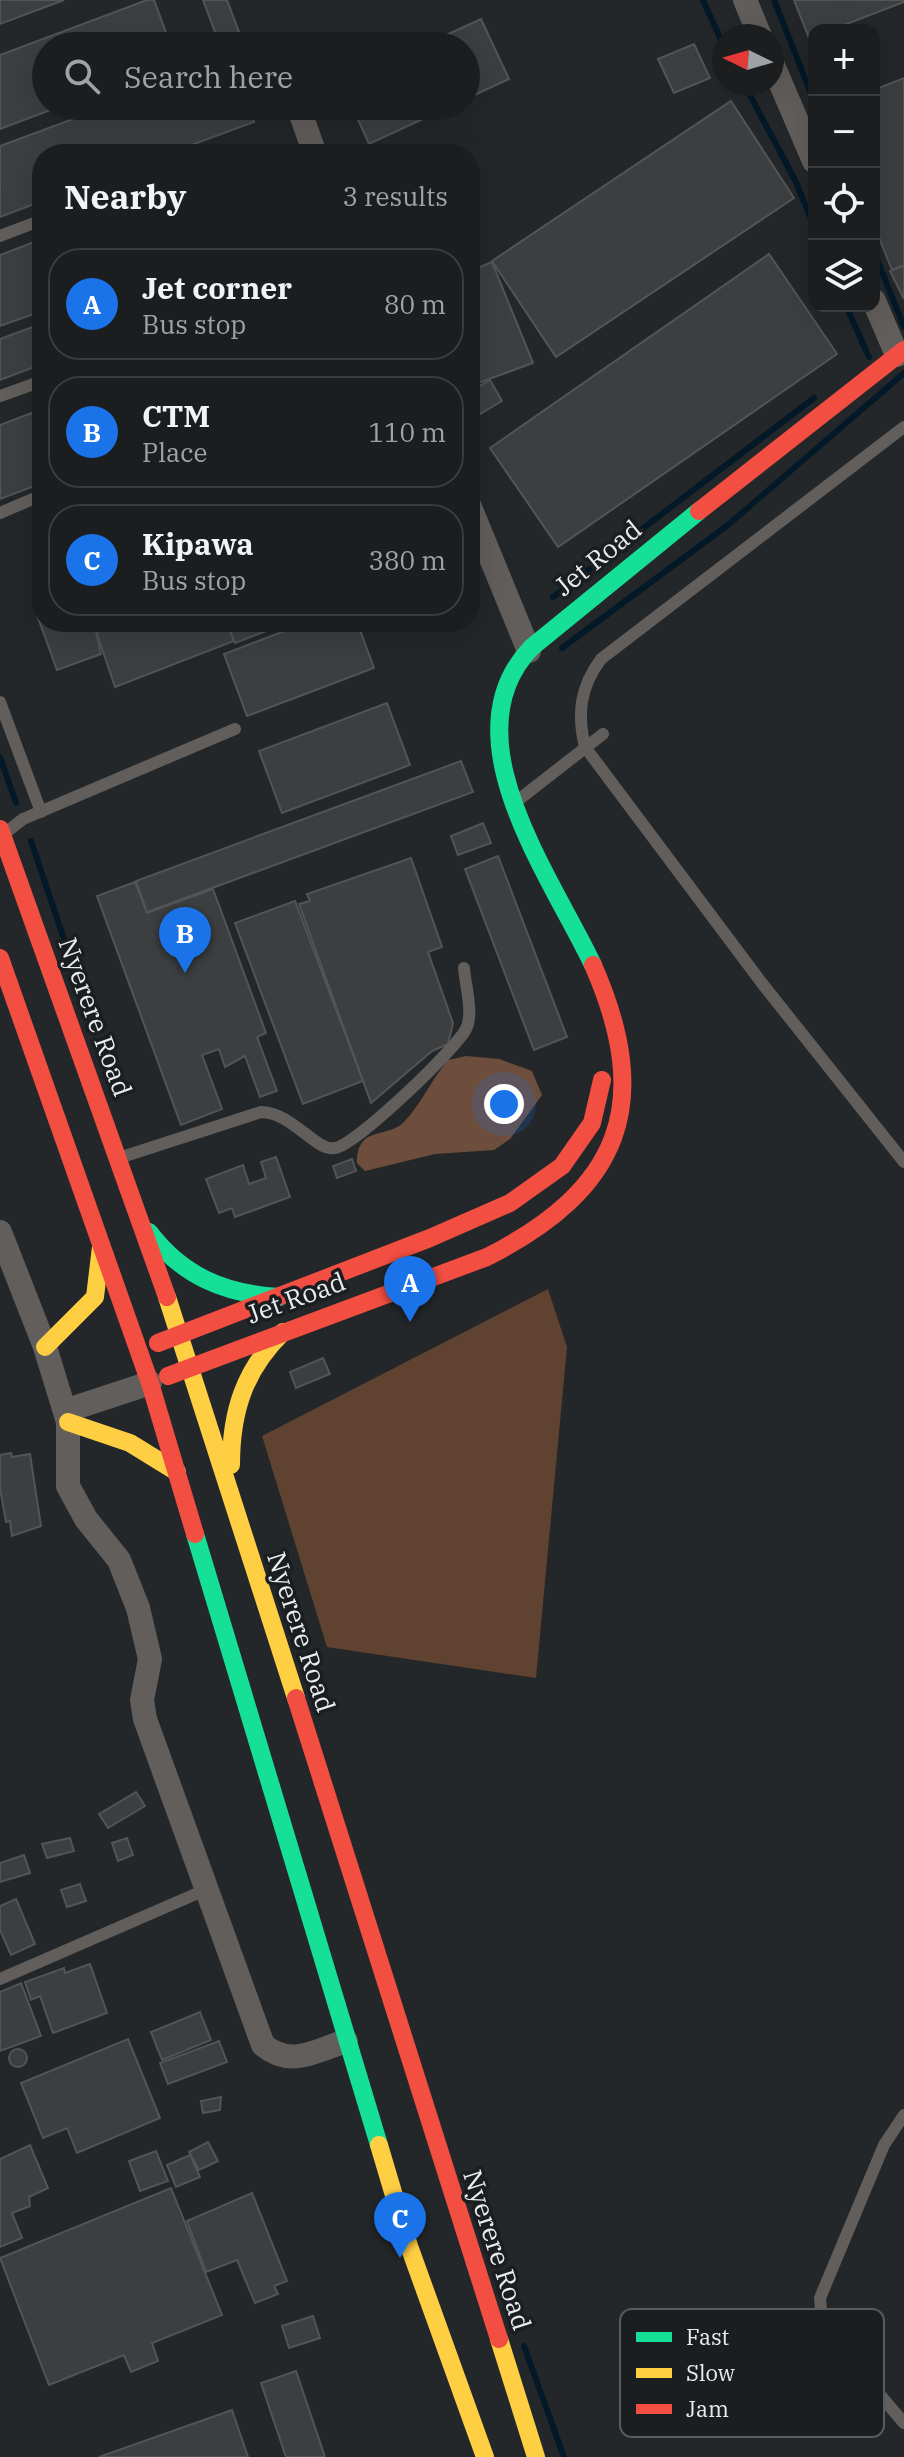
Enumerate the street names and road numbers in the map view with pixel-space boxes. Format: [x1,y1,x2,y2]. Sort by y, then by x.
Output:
street label: Jet Road [547,512,648,603]
street label: Nyerere Road [51,932,140,1101]
street label: Jet Road [242,1264,350,1331]
street label: Nyerere Road [260,1547,344,1716]
street label: Nyerere Road [456,2165,540,2334]

